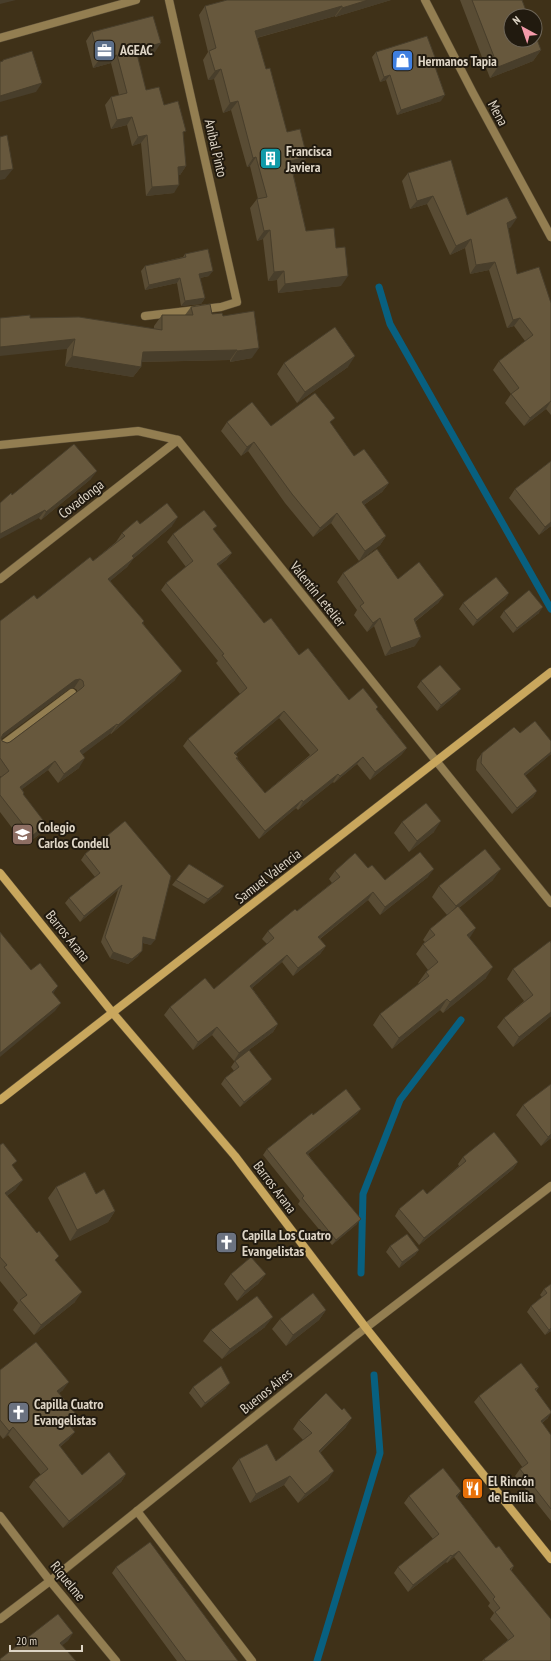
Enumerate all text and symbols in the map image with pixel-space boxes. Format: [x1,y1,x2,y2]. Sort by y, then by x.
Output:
north arrow [503,8,543,48]
text: N [510,13,523,28]
office icon: AGEAC [92,37,118,63]
place label: AGEAC [119,41,153,59]
shop icon: Hermanos Tapia [389,48,415,74]
place label: Hermanos Tapia [418,52,497,70]
street label: Mena [484,97,512,129]
street label: Aníbal Pinto [201,117,231,179]
place label: Francisca Javiera [285,142,332,176]
building icon: Francisca Javiera [258,146,284,172]
street label: Covadonga [55,476,107,522]
street label: Valentín Letelier [285,557,350,631]
place label: Colegio Carlos Condell [38,818,110,852]
school or university icon: Colegio Carlos Condell [10,822,36,848]
street label: Samuel Valencia [231,845,305,907]
street label: Barros Arana [42,907,94,965]
street label: Barros Arana [249,1157,301,1217]
place label: Capilla Los Cuatro Evangelistas [242,1226,331,1260]
church icon: Capilla Los Cuatro Evangelistas [213,1230,239,1256]
street label: Buenos Aires [236,1364,296,1417]
place label: Capilla Cuatro Evangelistas [34,1395,103,1429]
church icon: Capilla Cuatro Evangelistas [5,1399,31,1425]
place label: El Rincón de Emilia [488,1472,534,1506]
restaurant icon: El Rincón de Emilia [459,1476,485,1502]
street label: Riquelme [47,1558,90,1605]
scale bar [10,1627,82,1653]
text: 20 m [16,1633,37,1648]

